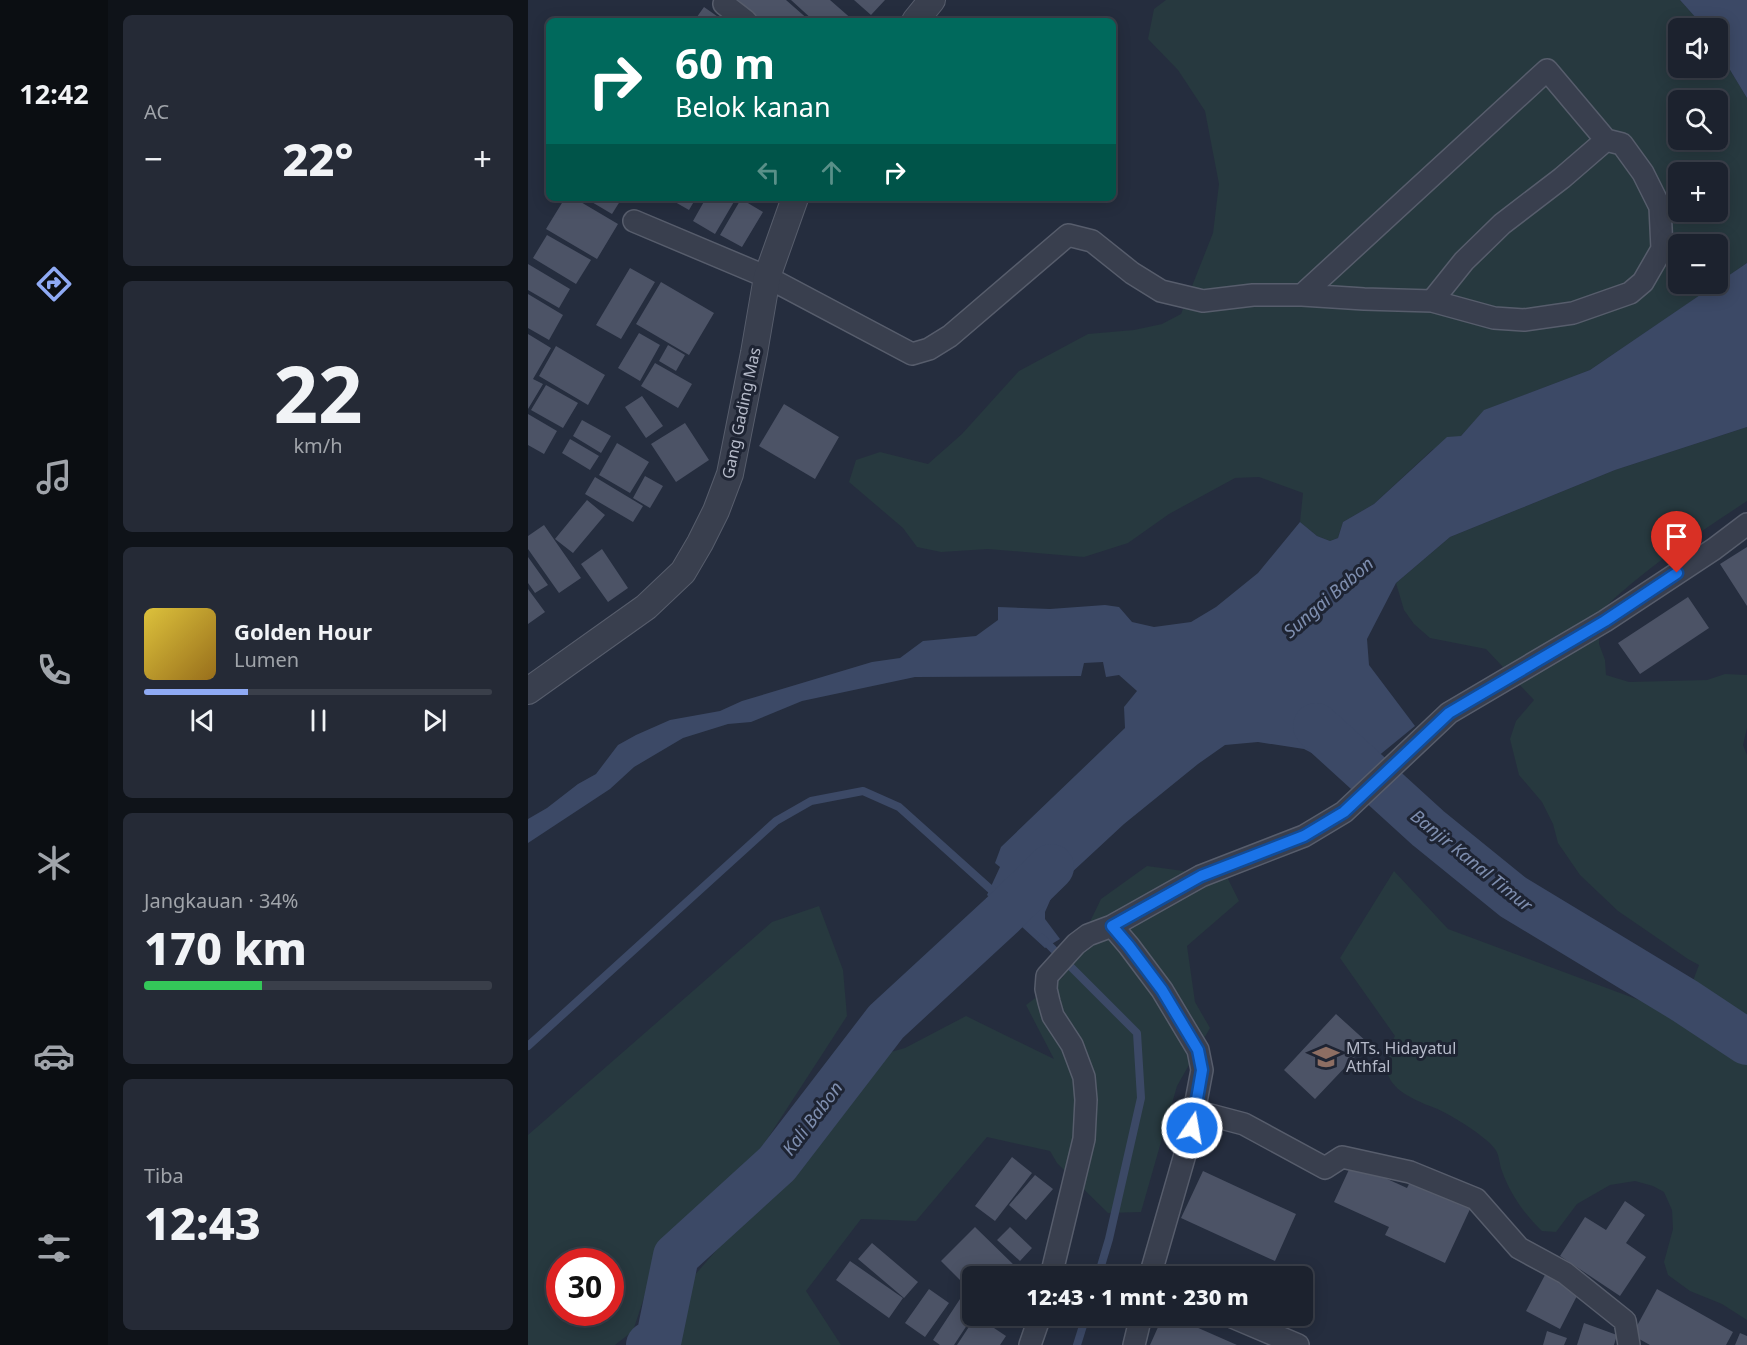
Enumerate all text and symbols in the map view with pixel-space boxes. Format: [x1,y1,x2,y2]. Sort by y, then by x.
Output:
map controls [1668,18,1728,294]
button: sound [1668,18,1728,78]
text: 60 m [675,34,775,91]
icon: right [576,42,654,120]
text: 12:42 [19,75,89,112]
text: Belok kanan [675,88,831,125]
button: search [1668,90,1728,150]
text: AC [144,98,169,125]
text: 22° [282,128,354,189]
text: − [144,136,163,181]
text: + [473,136,492,181]
icon: left [752,156,785,189]
icon: ahead [815,156,848,189]
icon: right [878,156,911,189]
button: + [1668,162,1728,222]
button: − [1668,234,1728,294]
icon: directions [33,263,75,305]
text: 22 [273,340,363,446]
street label: Gang Gading Mas [716,345,766,481]
text: km/h [293,432,343,459]
icon: music [33,456,75,498]
pin [1651,511,1702,573]
icon: arrive [1660,520,1693,553]
water label: Sungai Babon [1278,551,1378,643]
text: Golden Hour [234,616,372,646]
text: Lumen [234,646,299,673]
icon: phone [33,649,75,691]
icon: previous [186,704,219,737]
icon: pause [302,704,335,737]
icon: next [418,704,451,737]
water label: Banjir Kanal Timur [1406,804,1538,917]
icon: climate [33,842,75,884]
text: Jangkauan · 34% [144,887,298,914]
text: 170 km [144,917,307,978]
icon: car [33,1035,75,1077]
place label: MTs. Hidayatul Athfal [1346,1037,1456,1077]
school or university icon: MTs. Hidayatul Athfal [1311,1042,1341,1072]
water label: Kali Babon [776,1076,848,1160]
position arrow [1160,1096,1224,1160]
text: Tiba [144,1162,184,1189]
text: 12:43 [144,1192,261,1253]
icon: filters [33,1227,75,1269]
speed limit sign: 30 [546,1248,624,1326]
text: 12:43 · 1 mnt · 230 m [1026,1281,1249,1311]

